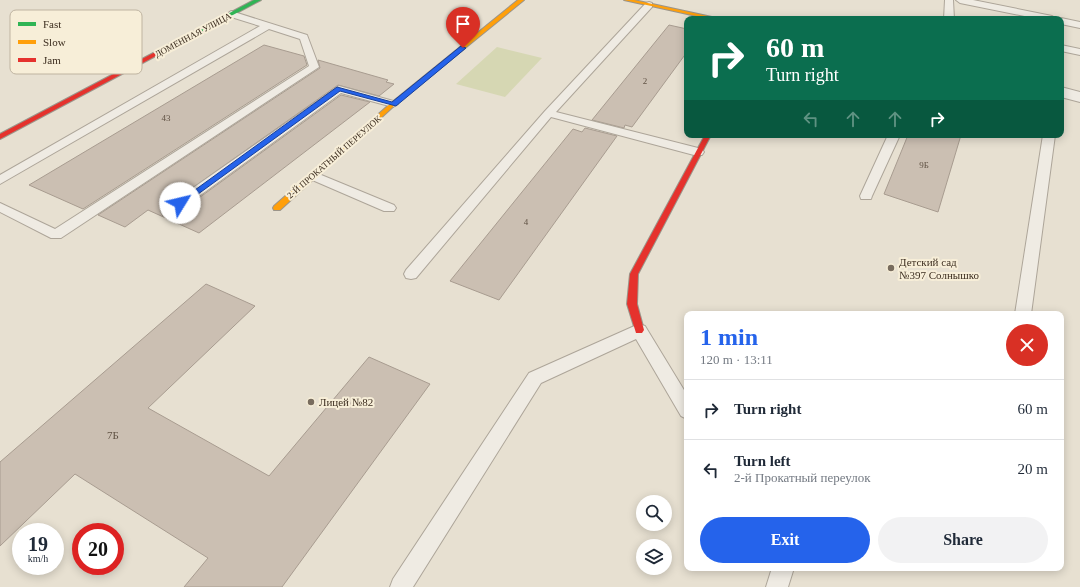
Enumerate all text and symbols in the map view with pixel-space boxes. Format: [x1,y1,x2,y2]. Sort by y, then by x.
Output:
pin [446,7.0,480,48]
legend [10,10,142,74]
street label: ДОМЕННАЯ УЛИЦА [153,10,233,59]
icon: arrive [452,13,474,35]
text: Fast [43,18,61,30]
icon: right [700,32,752,84]
text: 60 m [766,32,824,63]
text: Slow [43,36,66,48]
text: Jam [43,54,61,66]
text: Turn right [766,65,839,85]
house number: 2 [643,76,647,86]
icon: left [800,108,822,130]
icon: ahead [842,108,864,130]
icon: ahead [884,108,906,130]
icon: right [926,108,948,130]
house number: 43 [162,113,171,123]
street label: 2-Й ПРОКАТНЫЙ ПЕРЕУЛОК [285,113,384,201]
house number: 9Б [919,160,929,170]
position arrow [159,182,201,224]
house number: 4 [524,217,529,227]
place label: Детский сад №397 Солнышко [899,256,979,281]
marker: Детский сад №397 Солнышко [886,263,896,273]
text: 1 min [700,324,758,350]
button: close [1006,324,1048,366]
text: 120 m · 13:11 [700,352,773,367]
place label: Лицей №82 [319,396,373,408]
marker: Лицей №82 [306,397,316,407]
icon: right [700,399,722,421]
text: Turn right [734,401,801,417]
text: 60 m [1018,401,1048,417]
house number: 7Б [107,429,119,441]
text: Turn left [734,453,791,469]
icon: left [700,459,722,481]
text: 20 m [1018,461,1048,477]
text: 2-й Прокатный переулок [734,470,870,485]
map controls [636,495,672,575]
button: search [636,495,672,531]
button: Exit [700,517,870,563]
button: Share [878,517,1048,563]
speed limit sign: 20 [72,523,124,575]
text: 19 [28,533,48,555]
button: layers [636,539,672,575]
text: km/h [28,553,48,564]

